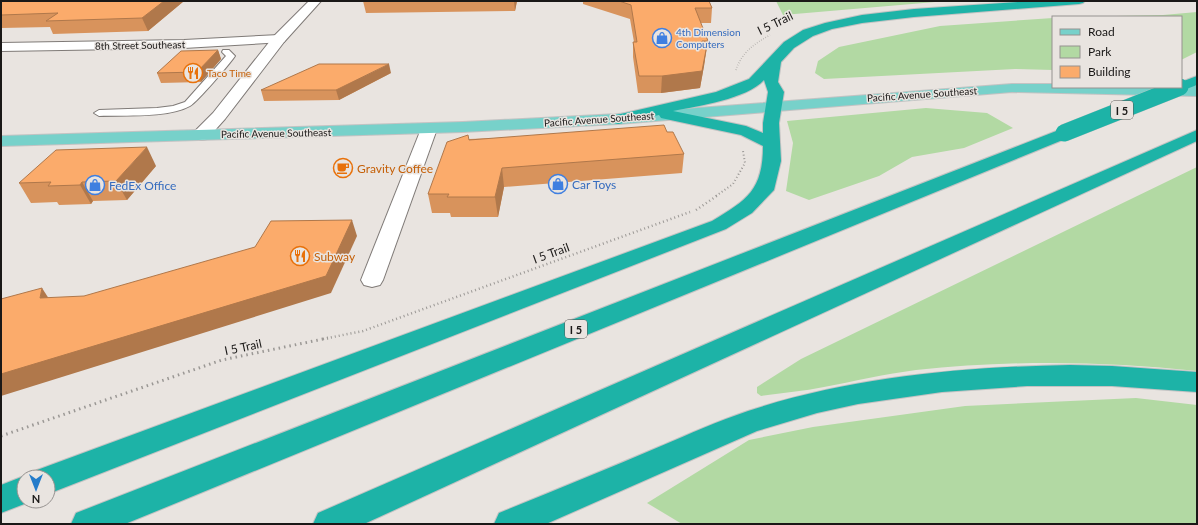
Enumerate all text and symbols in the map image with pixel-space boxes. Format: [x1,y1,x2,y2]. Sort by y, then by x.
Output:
street label: I 5 Trail [755,8,795,38]
legend [1052,16,1182,88]
text: Road [1088,24,1115,39]
place label: 4th Dimension Computers [676,26,741,50]
shop icon: 4th Dimension Computers [651,27,673,49]
street label: 8th Street Southeast [95,38,186,52]
text: Park [1088,44,1112,59]
restaurant icon: Taco Time [182,62,204,84]
text: Building [1088,64,1131,79]
place label: Taco Time [207,67,251,79]
street label: Pacific Avenue Southeast [867,84,978,104]
road number: I 5 [1111,101,1133,119]
street label: Pacific Avenue Southeast [544,109,655,129]
street label: Pacific Avenue Southeast [221,126,332,140]
cafe icon: Gravity Coffee [332,157,354,179]
place label: Gravity Coffee [357,161,433,176]
shop icon: Car Toys [547,173,569,195]
shop icon: FedEx Office [84,174,106,196]
place label: Car Toys [572,177,616,192]
place label: FedEx Office [109,178,176,193]
street label: I 5 Trail [531,239,571,267]
restaurant icon: Subway [289,245,311,267]
place label: Subway [314,249,356,264]
road number: I 5 [565,320,587,338]
street label: I 5 Trail [223,336,263,358]
north arrow [16,469,56,509]
text: N [32,493,40,506]

